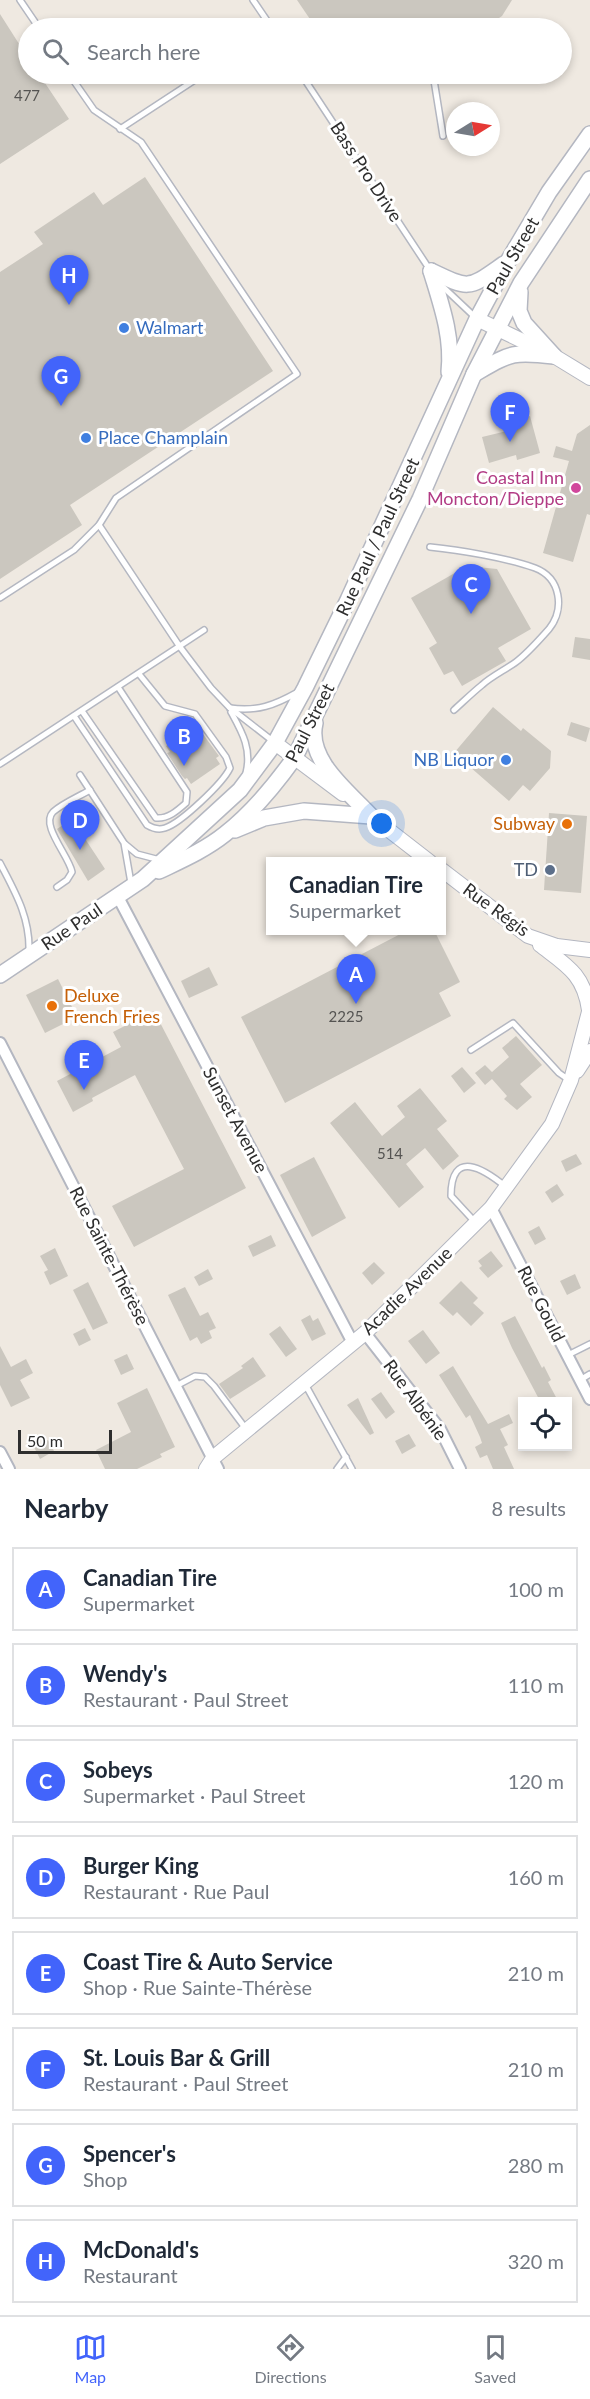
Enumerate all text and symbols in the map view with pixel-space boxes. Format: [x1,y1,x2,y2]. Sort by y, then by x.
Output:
search box [18,18,572,84]
icon: search [39,35,72,68]
text: Search here [87,38,200,65]
house number: 477 [14,86,40,104]
north arrow [446,102,500,156]
street label: Bass Pro Drive [326,117,407,226]
street label: Paul Street [481,212,543,298]
pin: H [50,256,88,305]
place label: Walmart [136,316,204,338]
marker: Walmart [117,321,131,335]
pin: G [42,356,80,406]
pin: F [490,392,530,442]
place label: Place Champlain [98,426,228,448]
marker: Place Champlain [79,431,93,445]
street label: Rue Paul / Paul Street [331,454,424,619]
place label: Coastal Inn Moncton/Dieppe [427,466,564,509]
marker: Coastal Inn Moncton/Dieppe [569,481,583,495]
pin: C [452,564,490,614]
street label: Paul Street [280,679,339,766]
pin: B [164,716,204,766]
place label: NB Liquor [414,748,494,770]
marker: NB Liquor [499,753,513,767]
pin: D [60,800,100,850]
your location [367,809,396,838]
place label: Subway [493,812,556,834]
marker: Subway [560,817,574,831]
popup [266,857,446,935]
place label: TD [514,858,538,880]
marker: TD [543,863,557,877]
text: Canadian Tire [289,871,423,898]
street label: Rue Régis [459,878,534,941]
street label: Rue Paul [37,898,106,955]
text: Supermarket [289,898,401,922]
pin: A [336,954,376,1004]
place label: Deluxe French Fries [64,984,160,1027]
marker: Deluxe French Fries [45,999,59,1013]
house number: 2225 [329,1007,363,1025]
pin: E [64,1040,104,1090]
street label: Sunset Avenue [199,1063,273,1176]
house number: 514 [377,1144,403,1162]
street label: Rue Sainte-Thérèse [65,1183,154,1328]
street label: Acadie Avenue [357,1242,456,1339]
street label: Rue Gould [513,1262,570,1345]
street label: Rue Albénie [379,1355,452,1444]
map controls [518,1397,572,1451]
button: locate [518,1397,572,1451]
scale bar [18,1427,112,1454]
text: 50 m [27,1431,63,1450]
text: Nearby [24,1492,109,1524]
text: 8 results [491,1496,566,1520]
text: Canadian Tire [83,1564,217,1591]
text: A [39,1577,52,1601]
text: 100 m [508,1577,564,1601]
text: Supermarket [83,1591,195,1615]
text: Wendy's [83,1660,167,1687]
text: B [39,1673,52,1697]
text: 110 m [508,1673,564,1697]
text: Restaurant · Paul Street [83,1687,288,1711]
text: Sobeys [83,1756,153,1783]
text: C [39,1769,52,1793]
text: 120 m [508,1769,564,1793]
text: Supermarket · Paul Street [83,1783,306,1807]
text: Burger King [83,1852,199,1879]
text: D [38,1865,53,1889]
text: 160 m [508,1865,564,1889]
text: Restaurant · Rue Paul [83,1879,270,1903]
text: Coast Tire & Auto Service [83,1948,333,1975]
text: E [40,1961,51,1985]
text: 210 m [508,1961,564,1985]
text: Shop · Rue Sainte-Thérèse [83,1975,312,1999]
text: St. Louis Bar & Grill [83,2044,270,2071]
text: F [40,2057,51,2081]
text: 210 m [508,2057,564,2081]
text: Restaurant · Paul Street [83,2071,288,2095]
text: Spencer's [83,2140,176,2167]
text: G [38,2153,53,2177]
text: 280 m [508,2153,564,2177]
text: Shop [83,2167,127,2191]
text: McDonald's [83,2236,199,2263]
text: H [38,2249,53,2273]
text: 320 m [508,2249,564,2273]
text: Restaurant [83,2263,178,2287]
tab: Map [74,2331,107,2386]
tab: Directions [254,2331,327,2386]
tab: Saved [474,2331,516,2386]

